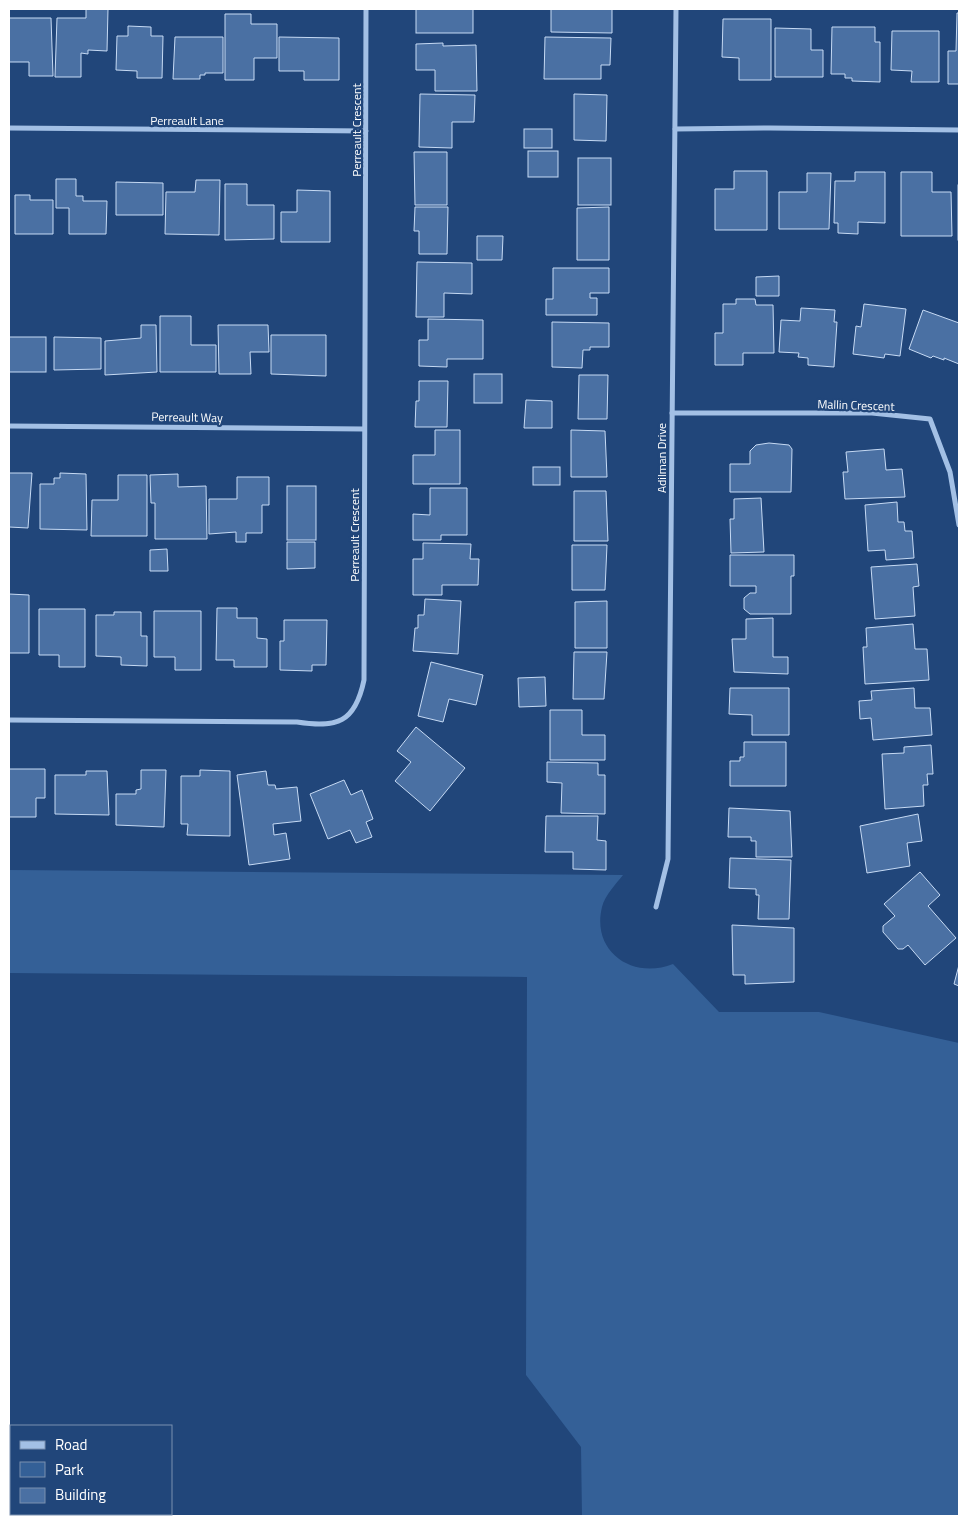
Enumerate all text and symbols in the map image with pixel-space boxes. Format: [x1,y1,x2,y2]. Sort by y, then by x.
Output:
street label: Perreault Crescent [347,83,366,177]
street label: Perreault Lane [150,111,224,130]
street label: Mallin Crescent [817,394,896,416]
street label: Perreault Way [151,407,223,427]
street label: Adilman Drive [652,423,671,493]
street label: Perreault Crescent [345,488,364,582]
legend [10,1425,172,1515]
text: Road [55,1433,87,1456]
text: Park [55,1458,84,1481]
text: Building [55,1483,106,1506]

